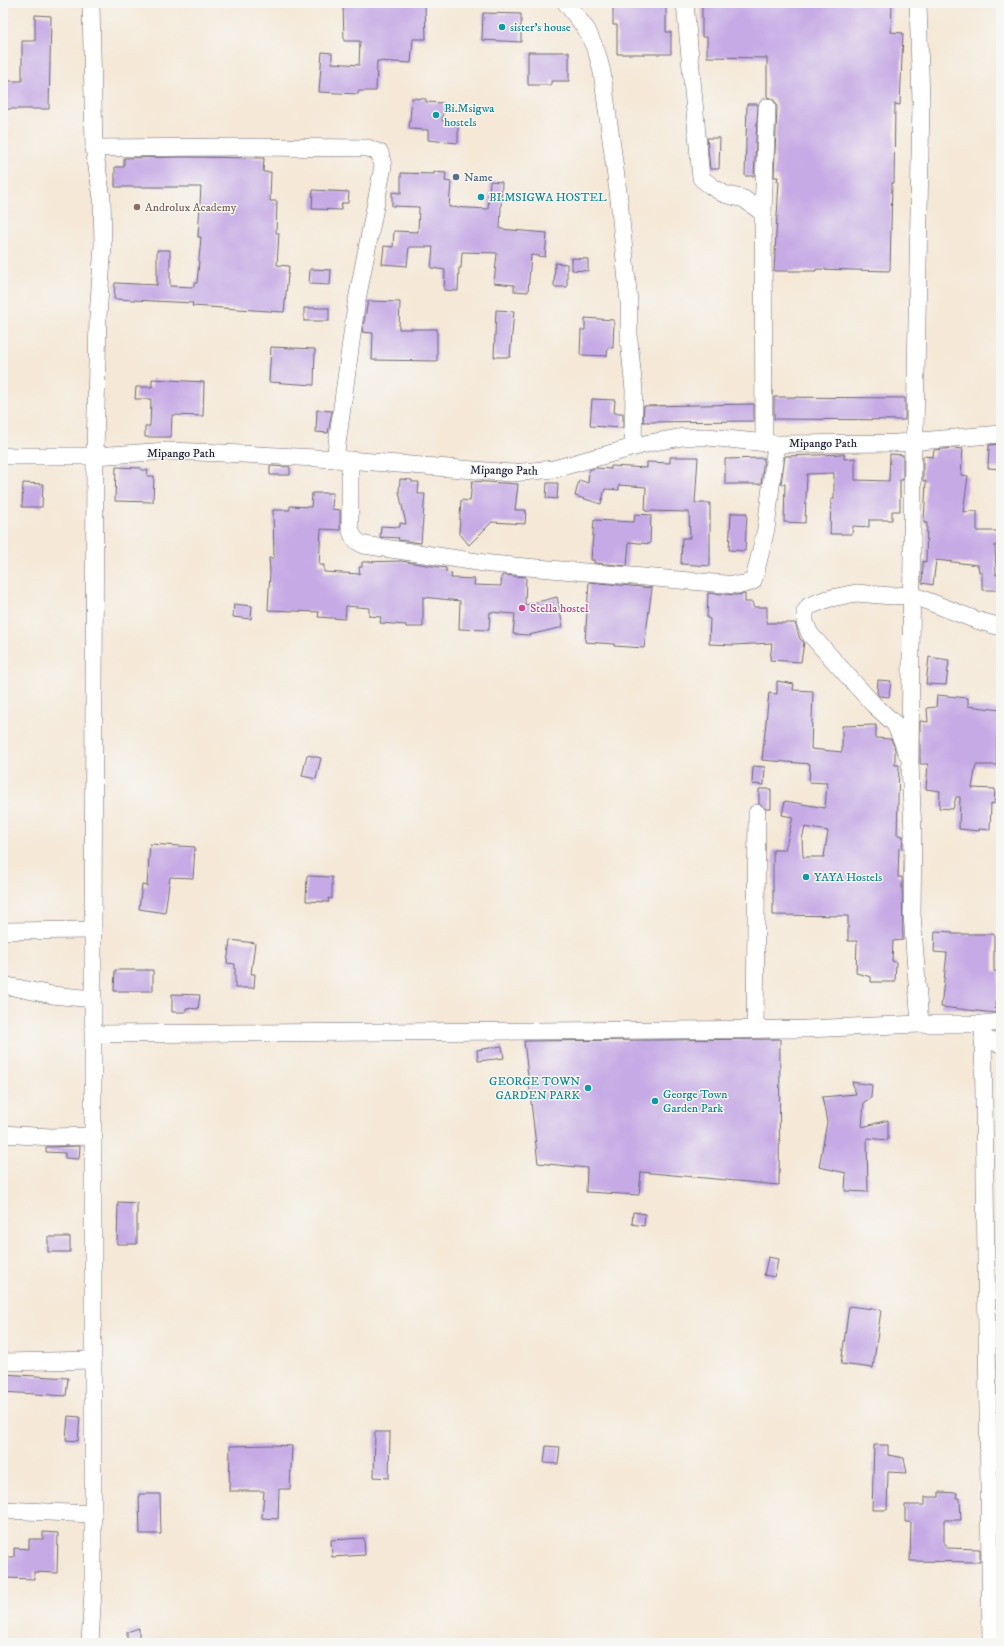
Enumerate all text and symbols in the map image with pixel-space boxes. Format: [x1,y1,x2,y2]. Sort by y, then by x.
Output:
place label: sister's house [510,20,571,35]
marker: sister's house [497,22,507,32]
place label: Bi.Msigwa hostels [444,101,495,130]
marker: Bi.Msigwa hostels [431,110,441,120]
place label: Name [464,170,493,185]
marker: Name [451,172,461,182]
place label: BI.MSIGWA HOSTEL [489,190,607,205]
marker: BI.MSIGWA HOSTEL [476,192,486,202]
place label: Androlux Academy [145,200,237,215]
marker: Androlux Academy [132,202,142,212]
street label: Mipango Path [789,436,858,451]
street label: Mipango Path [147,446,216,461]
street label: Mipango Path [470,462,539,479]
place label: Stella hostel [530,601,589,616]
marker: Stella hostel [517,603,527,613]
place label: YAYA Hostels [814,870,882,885]
marker: YAYA Hostels [801,872,811,882]
place label: GEORGE TOWN GARDEN PARK [489,1074,581,1103]
marker: GEORGE TOWN GARDEN PARK [583,1083,593,1093]
place label: George Town Garden Park [663,1087,728,1116]
marker: George Town Garden Park [650,1096,660,1106]

